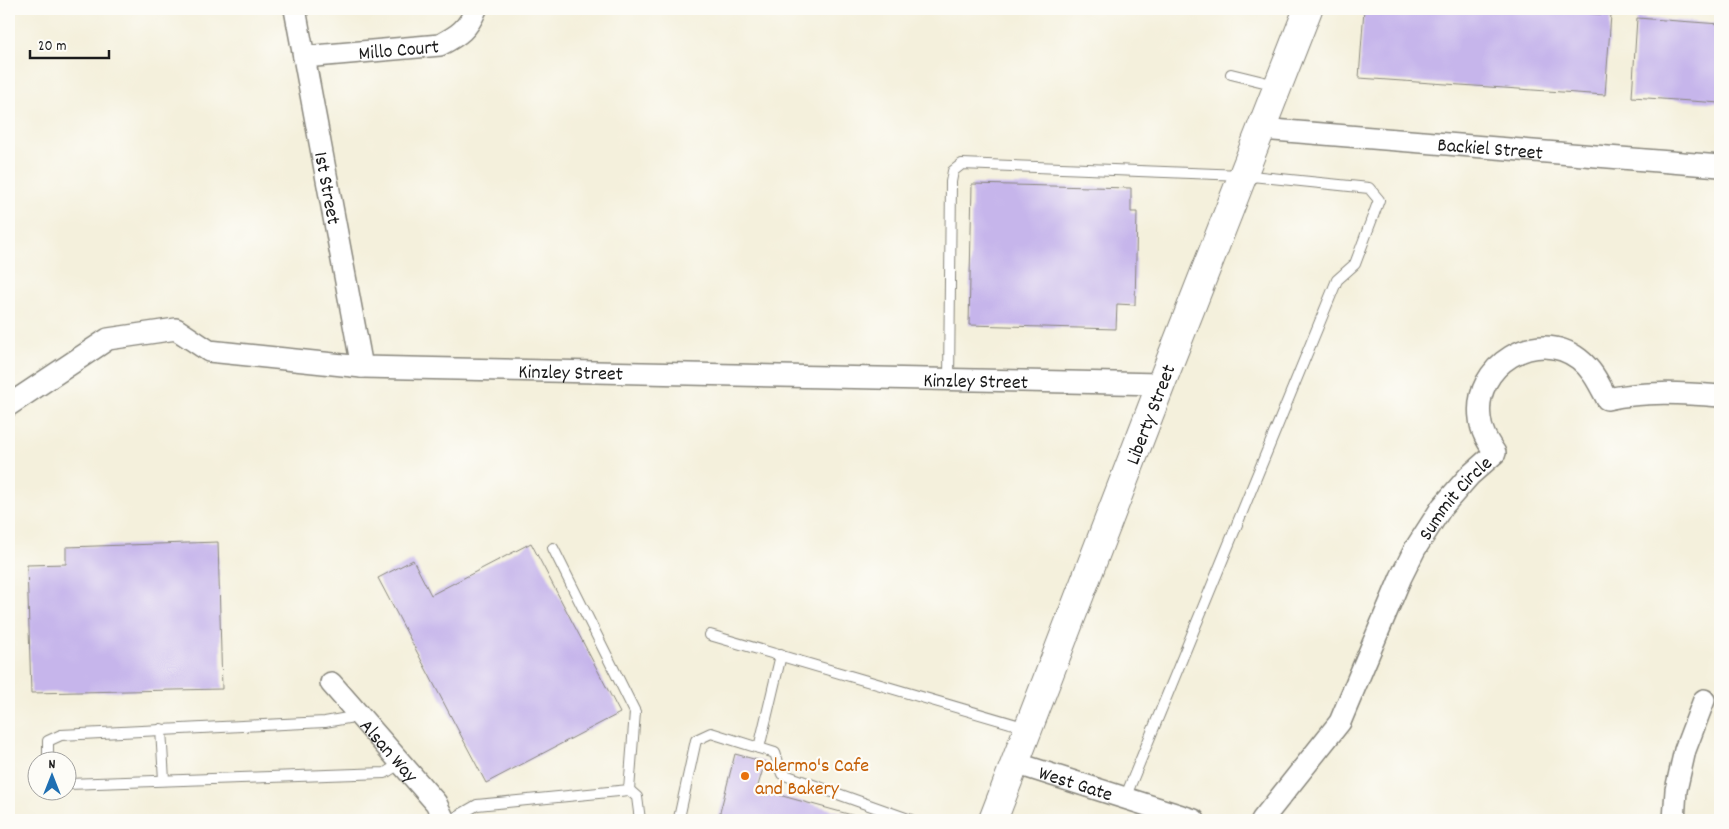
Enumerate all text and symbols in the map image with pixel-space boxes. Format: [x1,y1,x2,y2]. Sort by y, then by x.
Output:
scale bar [30,28,109,60]
street label: Millo Court [357,34,440,69]
text: 20 m [38,36,66,58]
street label: Backiel Street [1436,132,1544,169]
street label: 1st Street [305,150,346,227]
street label: Kinzley Street [518,359,623,390]
street label: Liberty Street [1120,361,1184,469]
street label: Kinzley Street [923,368,1028,398]
street label: Summit Circle [1413,451,1500,547]
street label: Alsan Way [352,714,424,791]
north arrow [28,752,78,802]
place label: Palermo's Cafe and Bakery [755,753,869,804]
text: N [49,755,56,775]
street label: West Gate [1034,760,1116,810]
marker: Palermo's Cafe and Bakery [739,770,751,782]

